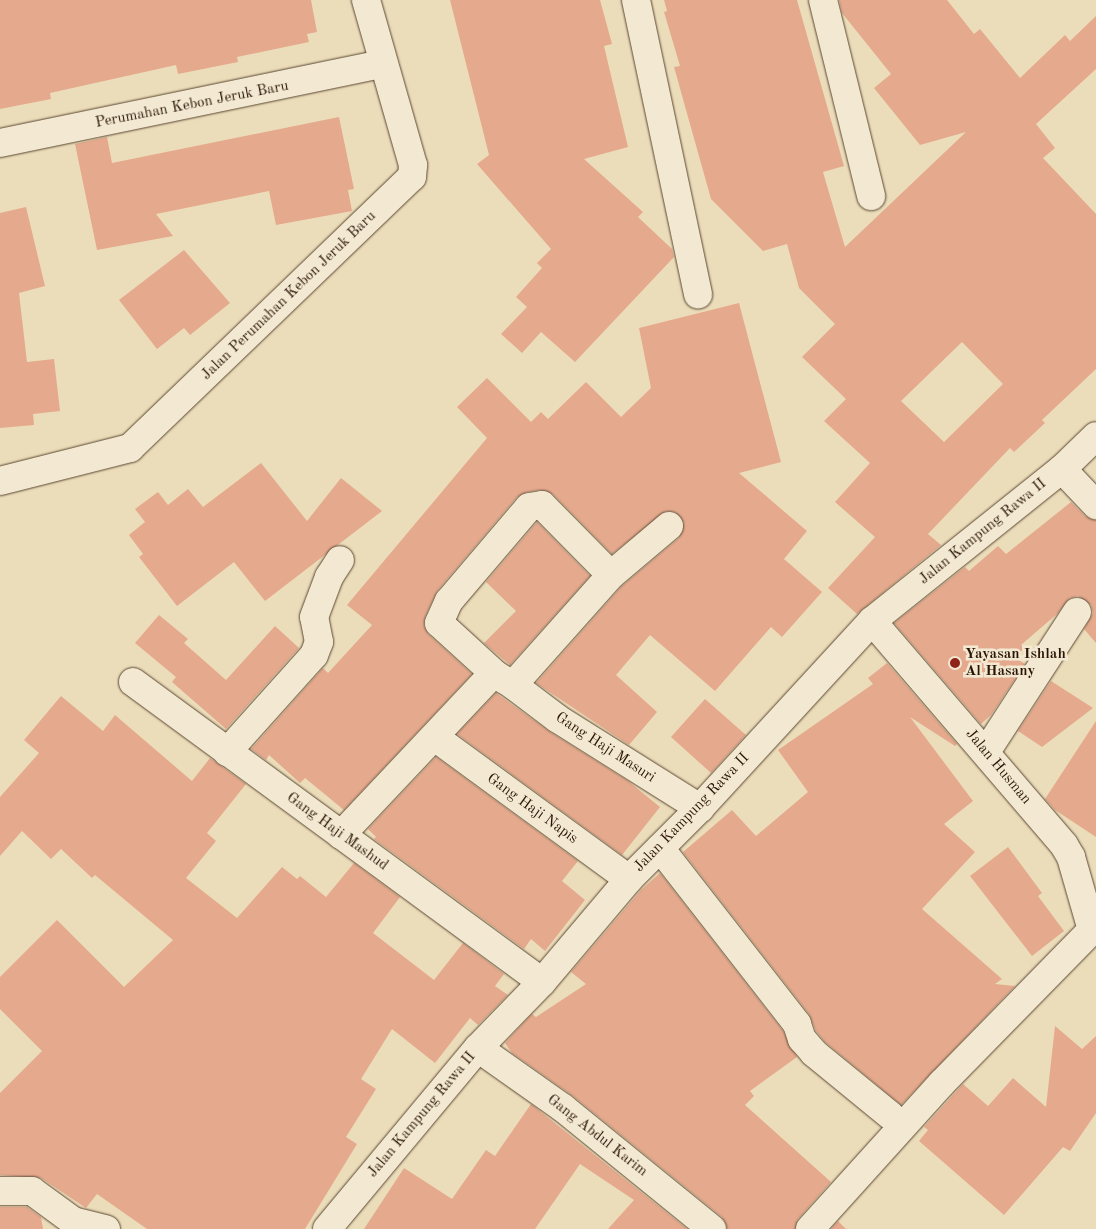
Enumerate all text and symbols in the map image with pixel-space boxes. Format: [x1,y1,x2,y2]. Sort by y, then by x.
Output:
street label: Perumahan Kebon Jeruk Baru [94,77,290,133]
street label: Jalan Perumahan Kebon Jeruk Baru [198,208,380,384]
street label: Jalan Kampung Rawa II [916,475,1050,589]
place label: Yayasan Ishlah Al Hasany [965,645,1066,680]
marker: Yayasan Ishlah Al Hasany [949,657,961,669]
street label: Gang Haji Masuri [552,709,658,787]
street label: Jalan Husman [961,726,1035,808]
street label: Jalan Kampung Rawa II [630,750,754,876]
street label: Gang Haji Napis [483,770,581,848]
street label: Gang Haji Mashud [283,789,391,875]
street label: Jalan Kampung Rawa II [364,1049,480,1181]
street label: Gang Abdul Karim [543,1091,651,1181]

